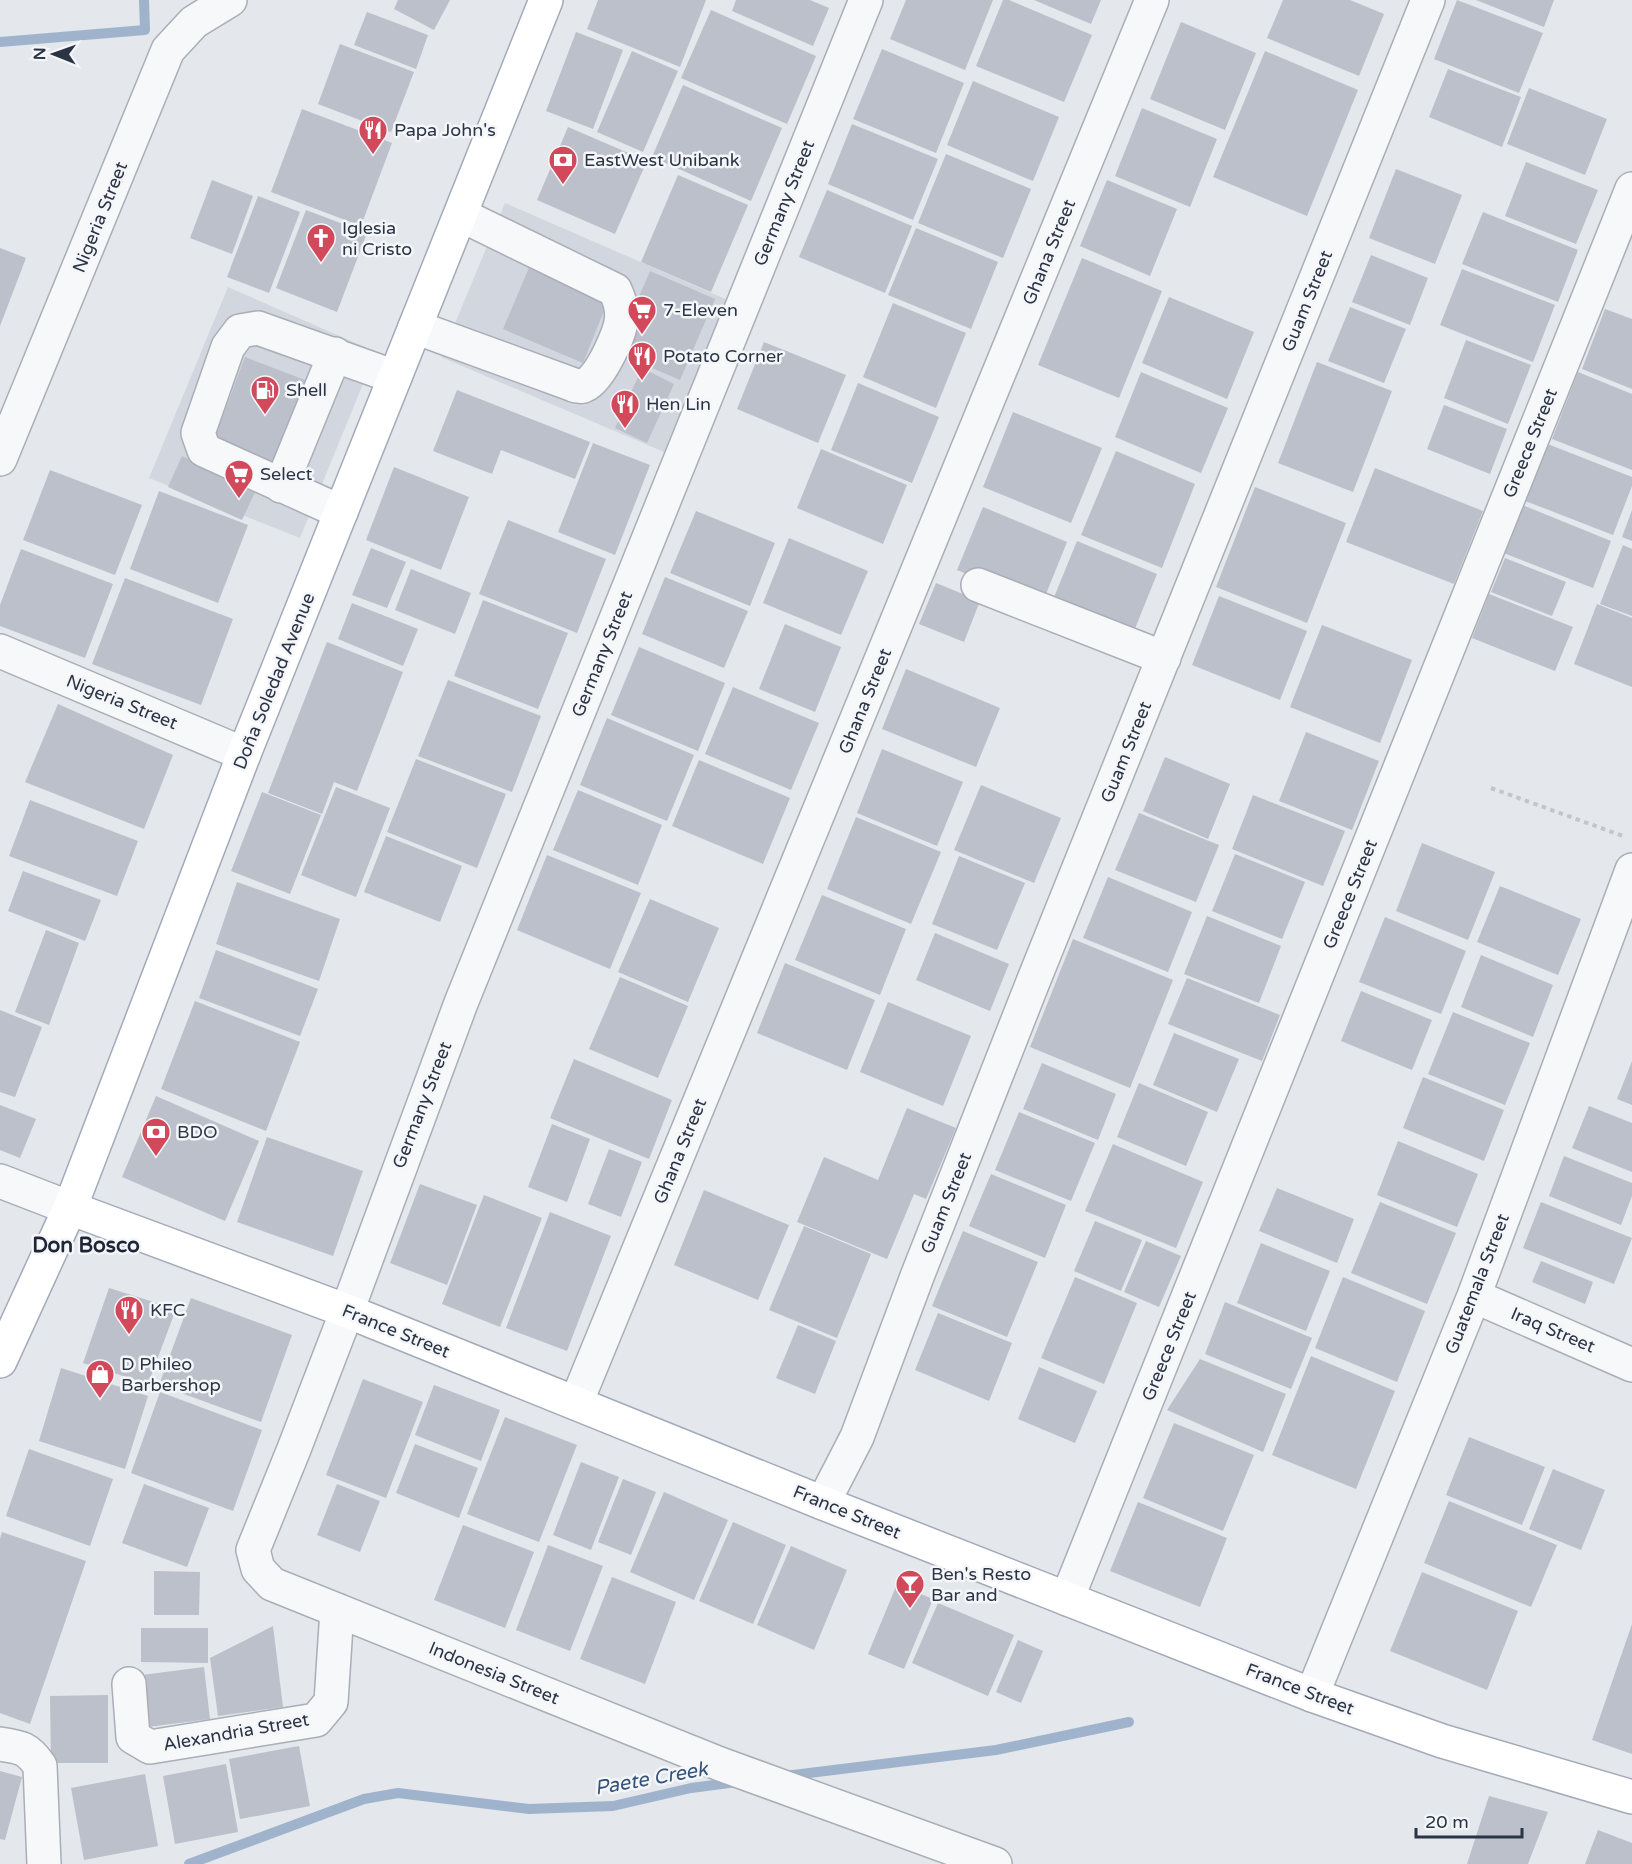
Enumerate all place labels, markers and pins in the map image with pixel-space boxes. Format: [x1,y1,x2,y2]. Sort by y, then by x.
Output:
restaurant icon: Papa John's [357,114,389,156]
place label: Papa John's [394,119,496,141]
bank icon: EastWest Unibank [547,144,579,186]
place label: EastWest Unibank [584,149,740,171]
place label: Iglesia ni Cristo [342,217,412,260]
church icon: Iglesia ni Cristo [305,222,337,264]
supermarket icon: 7-Eleven [626,294,658,336]
place label: 7-Eleven [663,299,738,321]
restaurant icon: Potato Corner [626,340,658,382]
place label: Potato Corner [663,345,783,367]
fuel station icon: Shell [249,374,281,416]
place label: Shell [286,379,327,401]
restaurant icon: Hen Lin [609,388,641,430]
place label: Hen Lin [646,393,711,415]
supermarket icon: Select [223,458,255,500]
place label: Select [260,463,313,485]
bank icon: BDO [140,1116,172,1158]
place label: BDO [177,1121,218,1143]
restaurant icon: KFC [113,1294,145,1336]
place label: KFC [150,1299,185,1321]
place label: D Phileo Barbershop [121,1353,221,1396]
shop icon: D Phileo Barbershop [84,1358,116,1400]
place label: Ben's Resto Bar and [931,1563,1031,1606]
bar icon: Ben's Resto Bar and [894,1568,926,1610]

